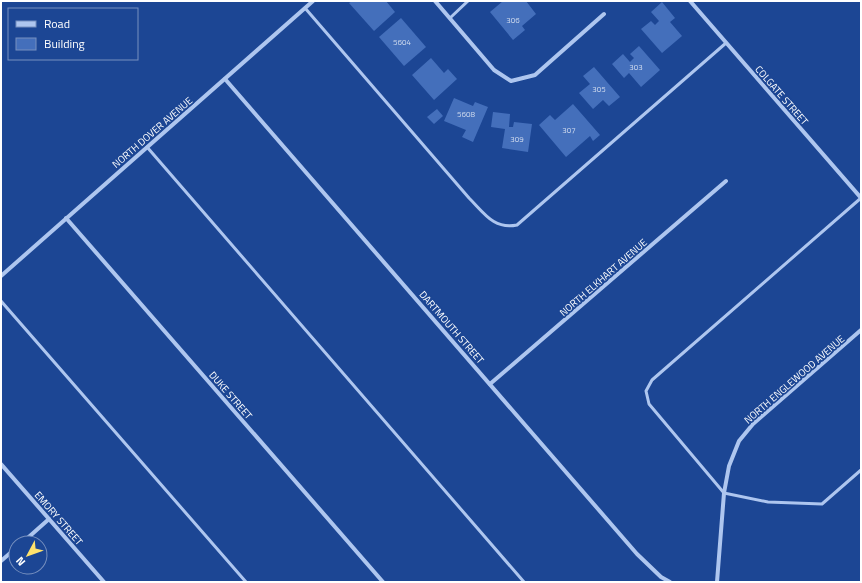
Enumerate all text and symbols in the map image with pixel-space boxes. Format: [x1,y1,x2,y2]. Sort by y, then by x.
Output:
legend [8,8,138,60]
text: Road [44,14,70,33]
house number: 306 [506,14,520,26]
text: Building [44,34,85,53]
house number: 5604 [393,36,411,48]
house number: 303 [629,61,643,73]
street label: COLGATE STREET [752,62,812,129]
house number: 305 [592,83,606,95]
street label: NORTH DOVER AVENUE [109,93,196,172]
house number: 5608 [457,108,475,120]
house number: 307 [562,124,576,136]
house number: 309 [510,133,524,145]
street label: NORTH ELKHART AVENUE [556,235,651,320]
street label: DARTMOUTH STREET [416,288,488,368]
street label: NORTH ENGLEWOOD AVENUE [741,331,848,427]
street label: DUKE STREET [205,368,256,423]
street label: EMORY STREET [31,488,87,549]
north arrow [8,535,48,575]
text: N [12,553,29,570]

